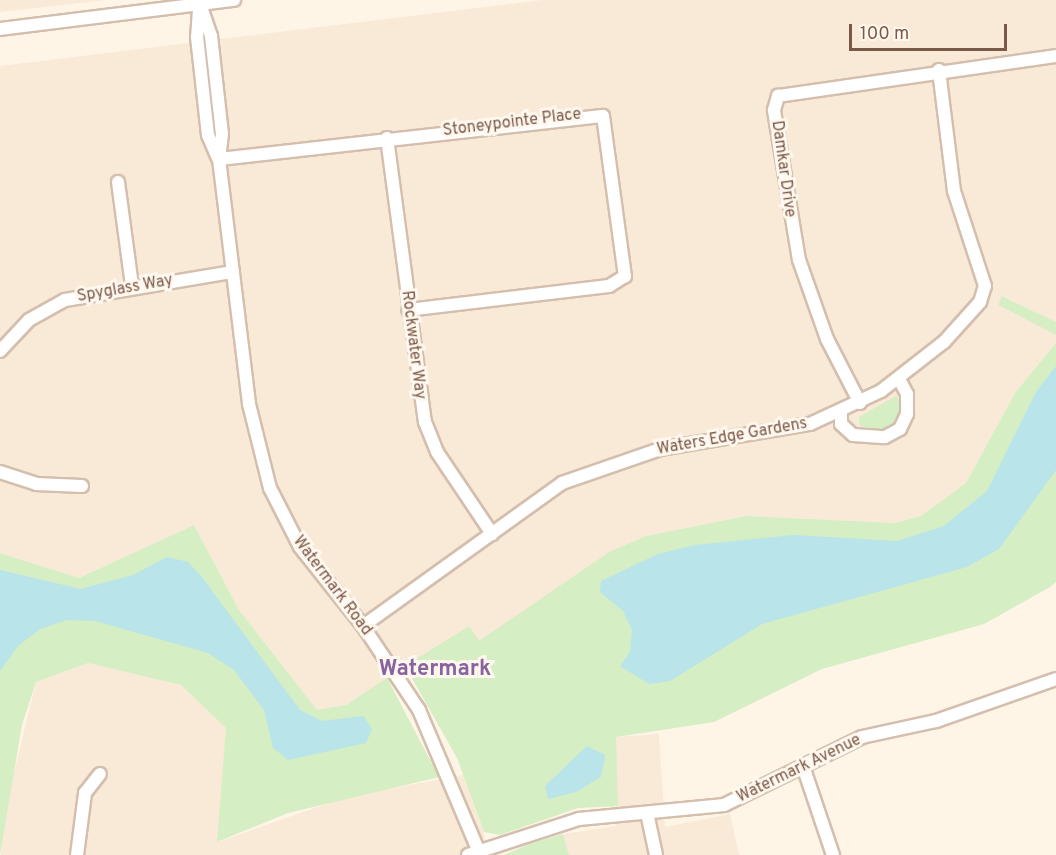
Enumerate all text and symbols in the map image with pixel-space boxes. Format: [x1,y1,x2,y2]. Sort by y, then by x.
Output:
scale bar [852,12,1010,50]
text: 100 m [860,23,909,46]
street label: Stoneypointe Place [442,105,582,141]
street label: Damkar Drive [767,119,799,219]
street label: Spyglass Way [75,271,175,307]
street label: Rockwater Way [397,289,429,401]
street label: Waters Edge Gardens [655,414,809,460]
street label: Watermark Road [288,532,376,640]
district label: Watermark [379,657,491,683]
street label: Watermark Avenue [734,731,864,807]

